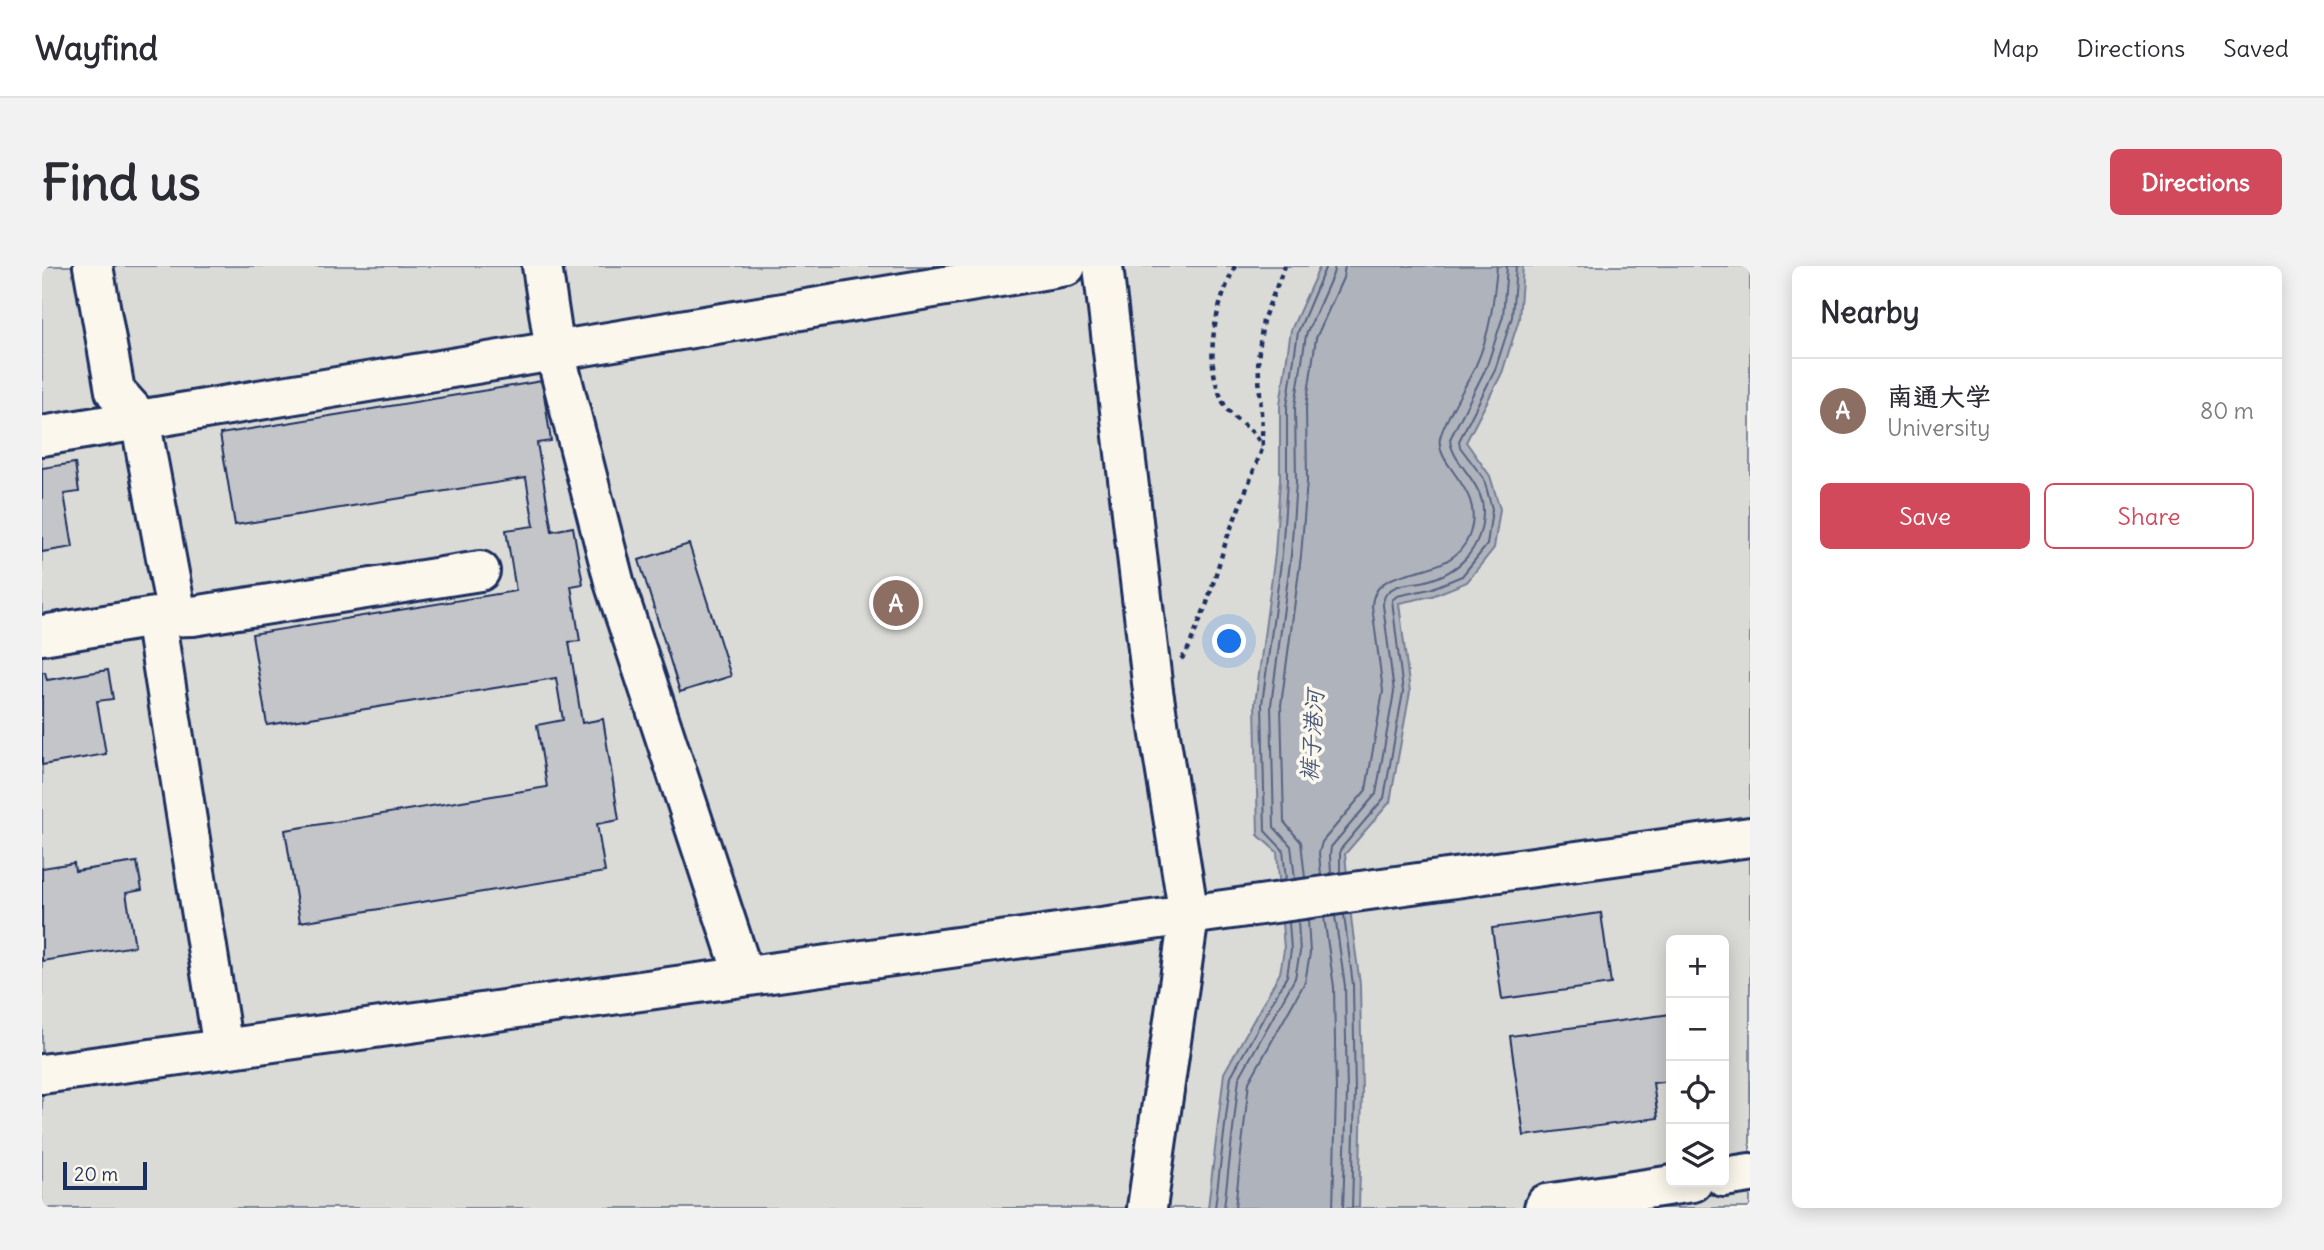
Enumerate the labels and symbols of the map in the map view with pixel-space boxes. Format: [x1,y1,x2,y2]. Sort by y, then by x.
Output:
pin: A [873,577,919,629]
your location [1212,624,1246,658]
water label: 裤子港河 [1294,685,1329,783]
scale bar [63,1159,147,1191]

